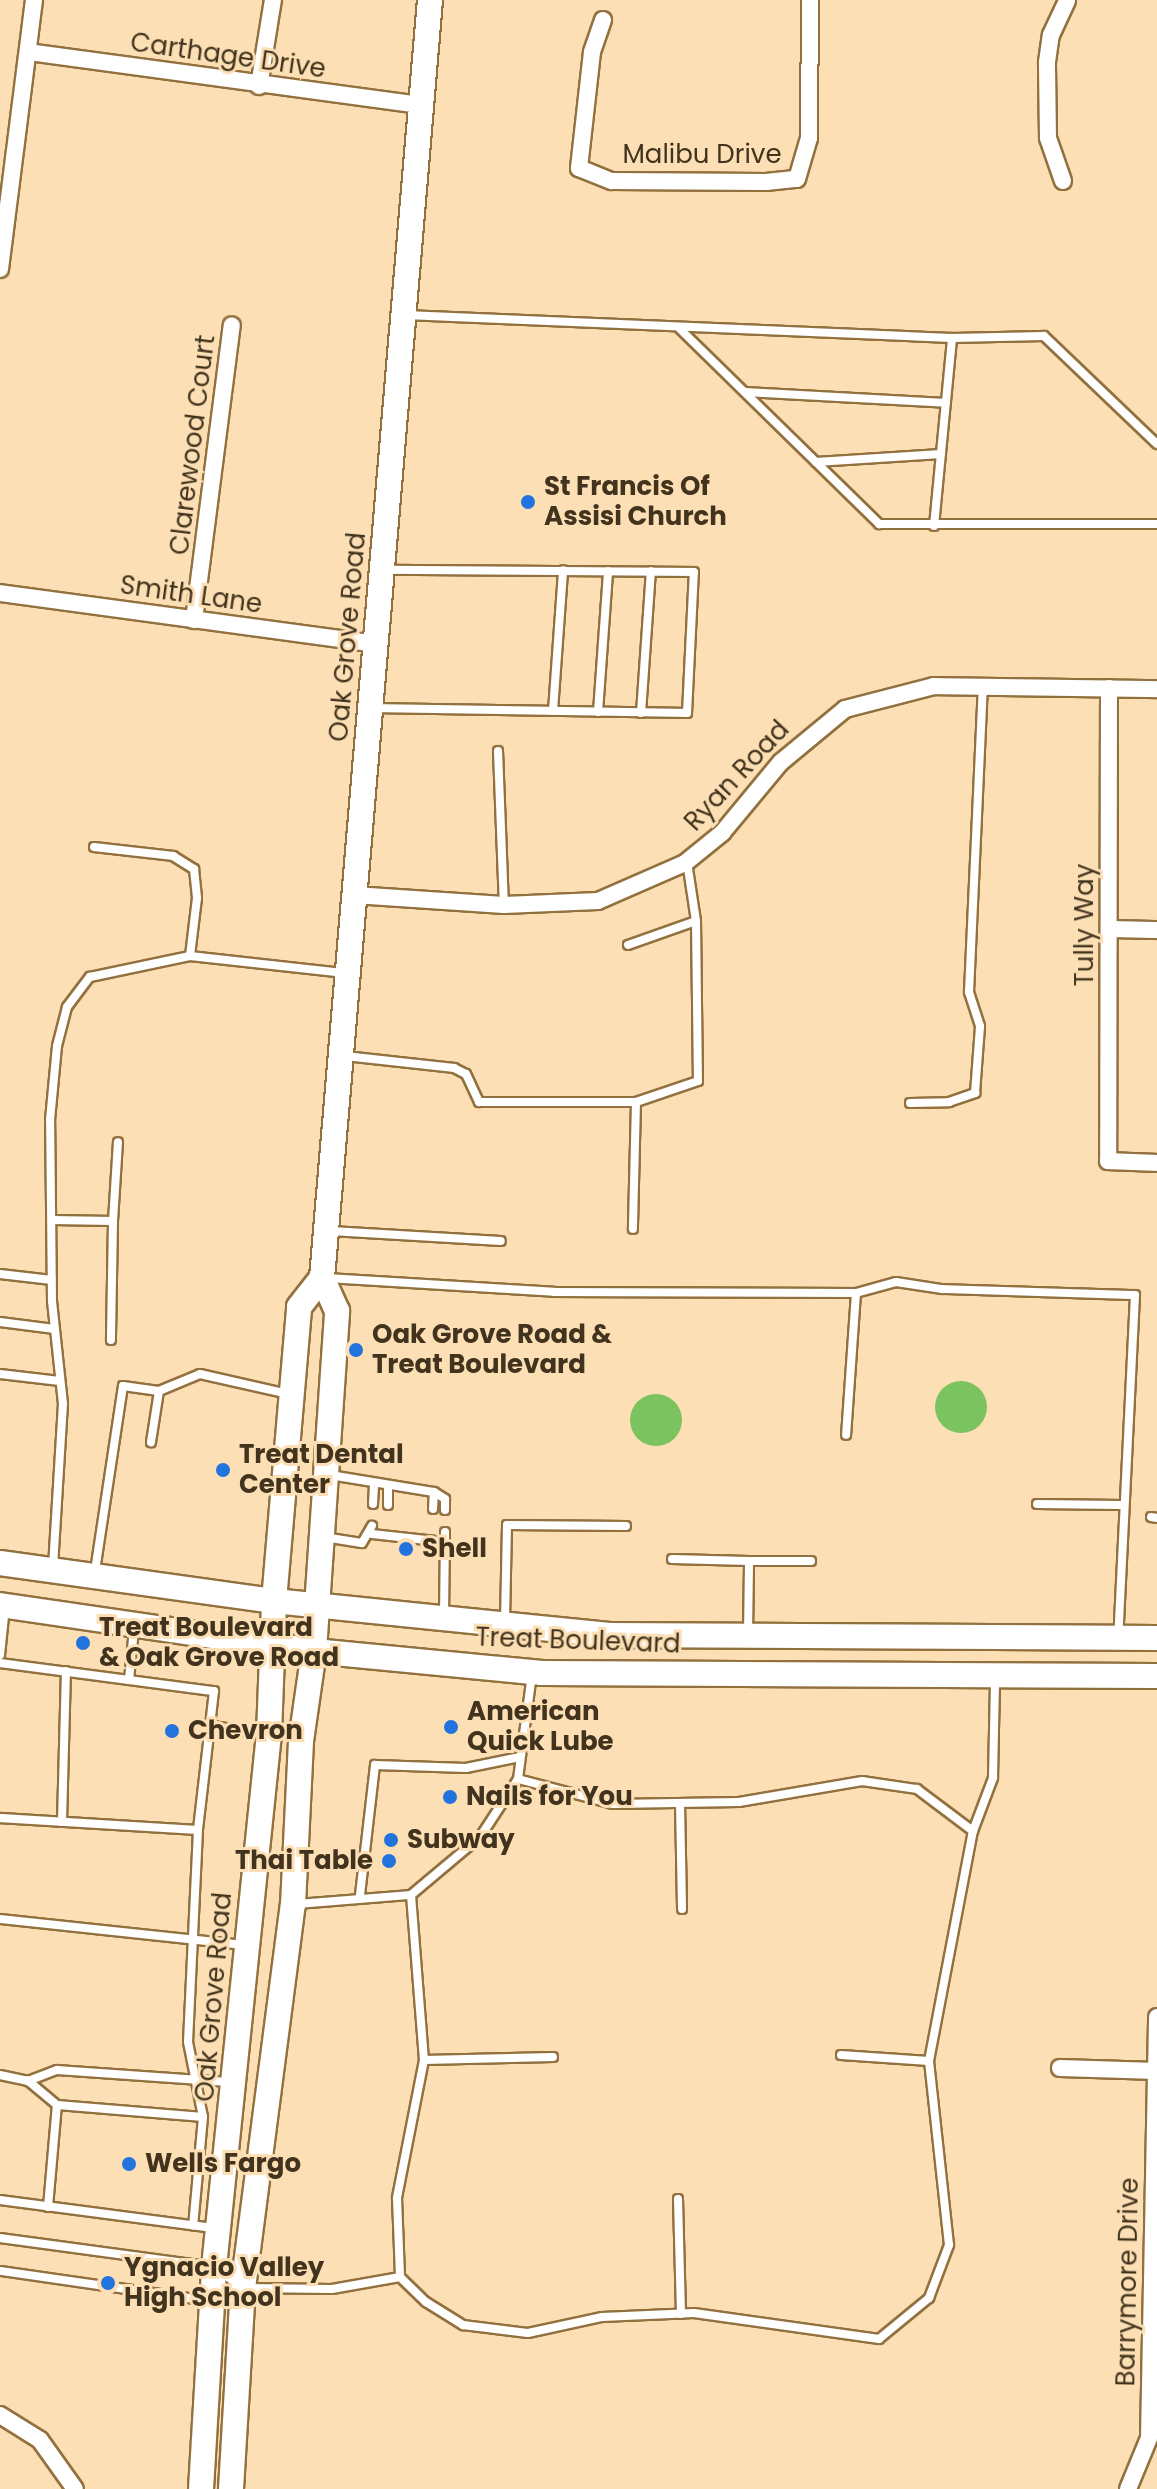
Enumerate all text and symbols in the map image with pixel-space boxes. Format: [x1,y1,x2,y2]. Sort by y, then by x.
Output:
street label: Carthage Drive [128,27,328,85]
street label: Malibu Drive [622,139,782,171]
street label: Clarewood Court [164,333,222,557]
place label: St Francis Of Assisi Church [544,471,727,532]
marker: St Francis Of Assisi Church [519,493,537,511]
street label: Oak Grove Road [323,531,373,743]
street label: Smith Lane [118,570,264,620]
street label: Ryan Road [678,714,796,838]
street label: Tully Way [1069,864,1101,986]
place label: Oak Grove Road & Treat Boulevard [372,1319,612,1380]
marker: Oak Grove Road & Treat Boulevard [347,1341,365,1359]
place label: Treat Dental Center [239,1439,404,1500]
marker: Treat Dental Center [214,1461,232,1479]
place label: Shell [422,1533,487,1565]
marker: Shell [397,1540,415,1558]
place label: Treat Boulevard & Oak Grove Road [99,1612,339,1674]
street label: Treat Boulevard [475,1622,681,1660]
marker: Treat Boulevard & Oak Grove Road [74,1634,92,1652]
place label: American Quick Lube [467,1696,614,1758]
place label: Chevron [188,1715,303,1747]
marker: American Quick Lube [442,1718,460,1736]
marker: Chevron [163,1722,181,1740]
place label: Nails for You [466,1781,633,1813]
marker: Nails for You [441,1788,459,1806]
place label: Subway [407,1824,515,1856]
marker: Subway [382,1831,400,1849]
place label: Thai Table [235,1845,373,1877]
marker: Thai Table [380,1852,398,1870]
street label: Oak Grove Road [189,1891,239,2103]
place label: Wells Fargo [145,2148,301,2180]
marker: Wells Fargo [120,2155,138,2173]
street label: Barrymore Drive [1111,2177,1145,2387]
place label: Ygnacio Valley High School [124,2252,324,2314]
marker: Ygnacio Valley High School [99,2274,117,2292]

